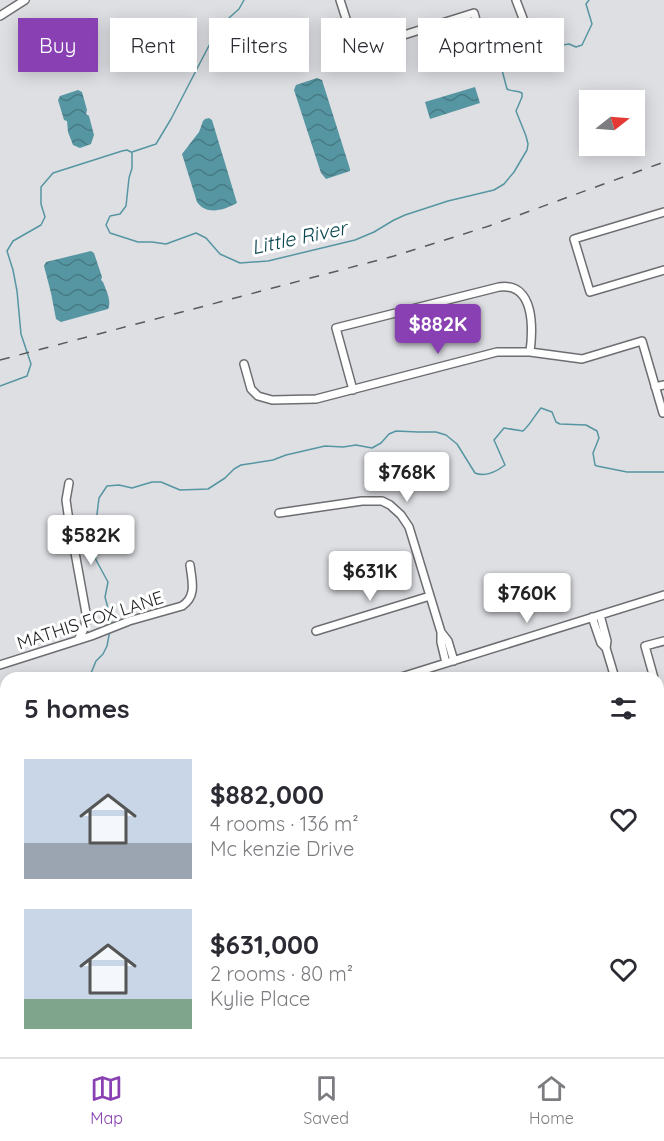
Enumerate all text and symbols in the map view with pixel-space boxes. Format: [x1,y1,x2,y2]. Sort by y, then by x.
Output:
chip: Buy [18,18,98,72]
chip: Rent [110,18,197,72]
chip: Filters [209,18,309,72]
chip: New [321,18,406,72]
chip: Apartment [418,18,564,72]
north arrow [579,90,645,156]
map controls [579,90,645,156]
water label: Little River [249,214,351,259]
pin: $882K [396,304,480,355]
text: $882K [409,311,467,336]
pin: $768K [365,452,449,503]
text: $768K [378,459,436,484]
pin: $582K [49,515,133,566]
text: $582K [62,522,120,547]
pin: $631K [328,551,412,602]
text: $631K [343,558,397,583]
pin: $760K [485,573,569,624]
text: $760K [498,580,556,605]
street label: MATHIS FOX LANE [14,585,166,655]
text: 5 homes [24,692,130,725]
icon: filters [607,692,640,725]
text: $882,000 [210,778,324,811]
icon: home [72,783,144,855]
icon: heart [607,803,640,836]
text: 4 rooms · 136 m² [210,811,359,836]
text: Mc kenzie Drive [210,836,354,861]
text: $631,000 [210,928,319,961]
icon: home [72,933,144,1005]
icon: heart [607,953,640,986]
text: 2 rooms · 80 m² [210,961,353,986]
text: Kylie Place [210,986,310,1011]
tab: Map [90,1072,123,1128]
tab: Saved [303,1072,349,1128]
tab: Home [529,1072,574,1128]

